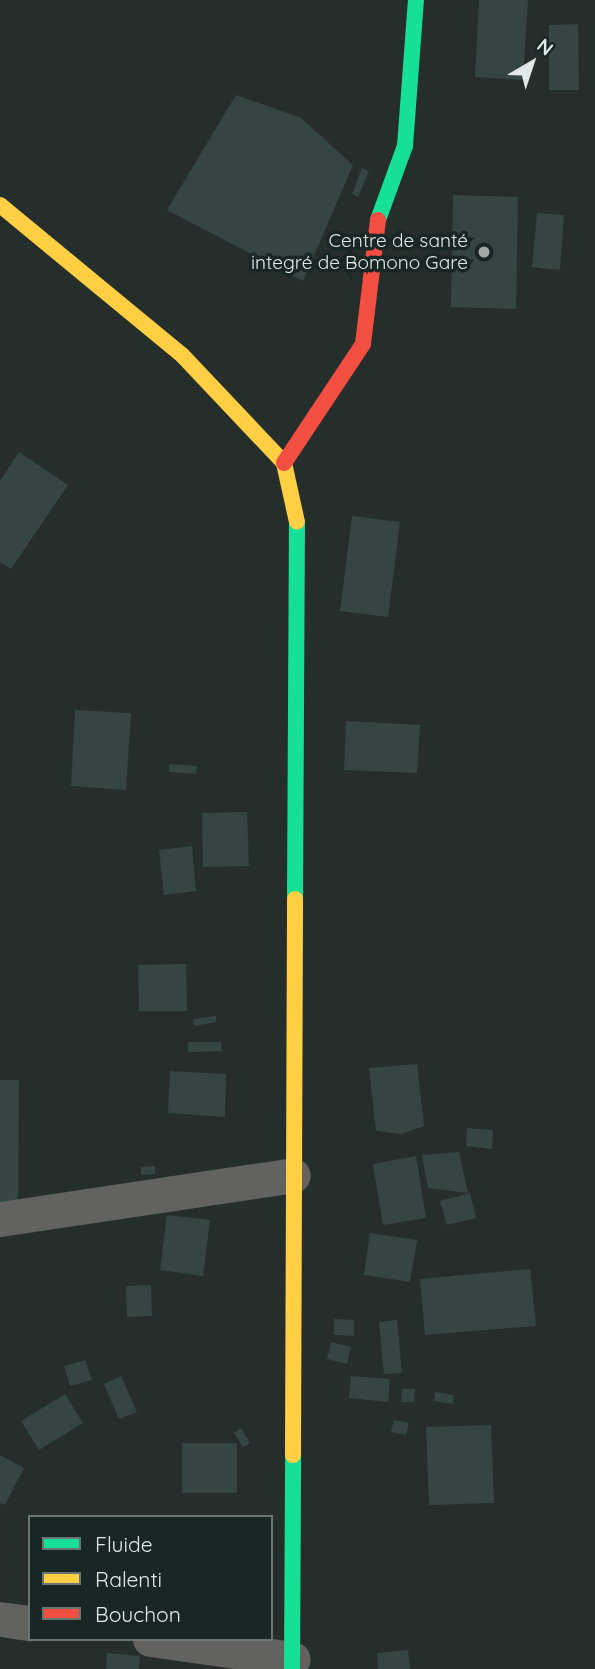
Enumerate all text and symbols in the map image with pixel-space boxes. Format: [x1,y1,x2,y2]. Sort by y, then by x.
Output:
north arrow [497,28,567,98]
text: N [532,33,558,60]
place label: Centre de santé integré de Bomono Gare [251,230,468,274]
marker: Centre de santé integré de Bomono Gare [474,242,494,262]
legend [28,1515,273,1641]
text: Fluide [95,1531,153,1557]
text: Ralenti [95,1566,162,1592]
text: Bouchon [95,1601,181,1627]

